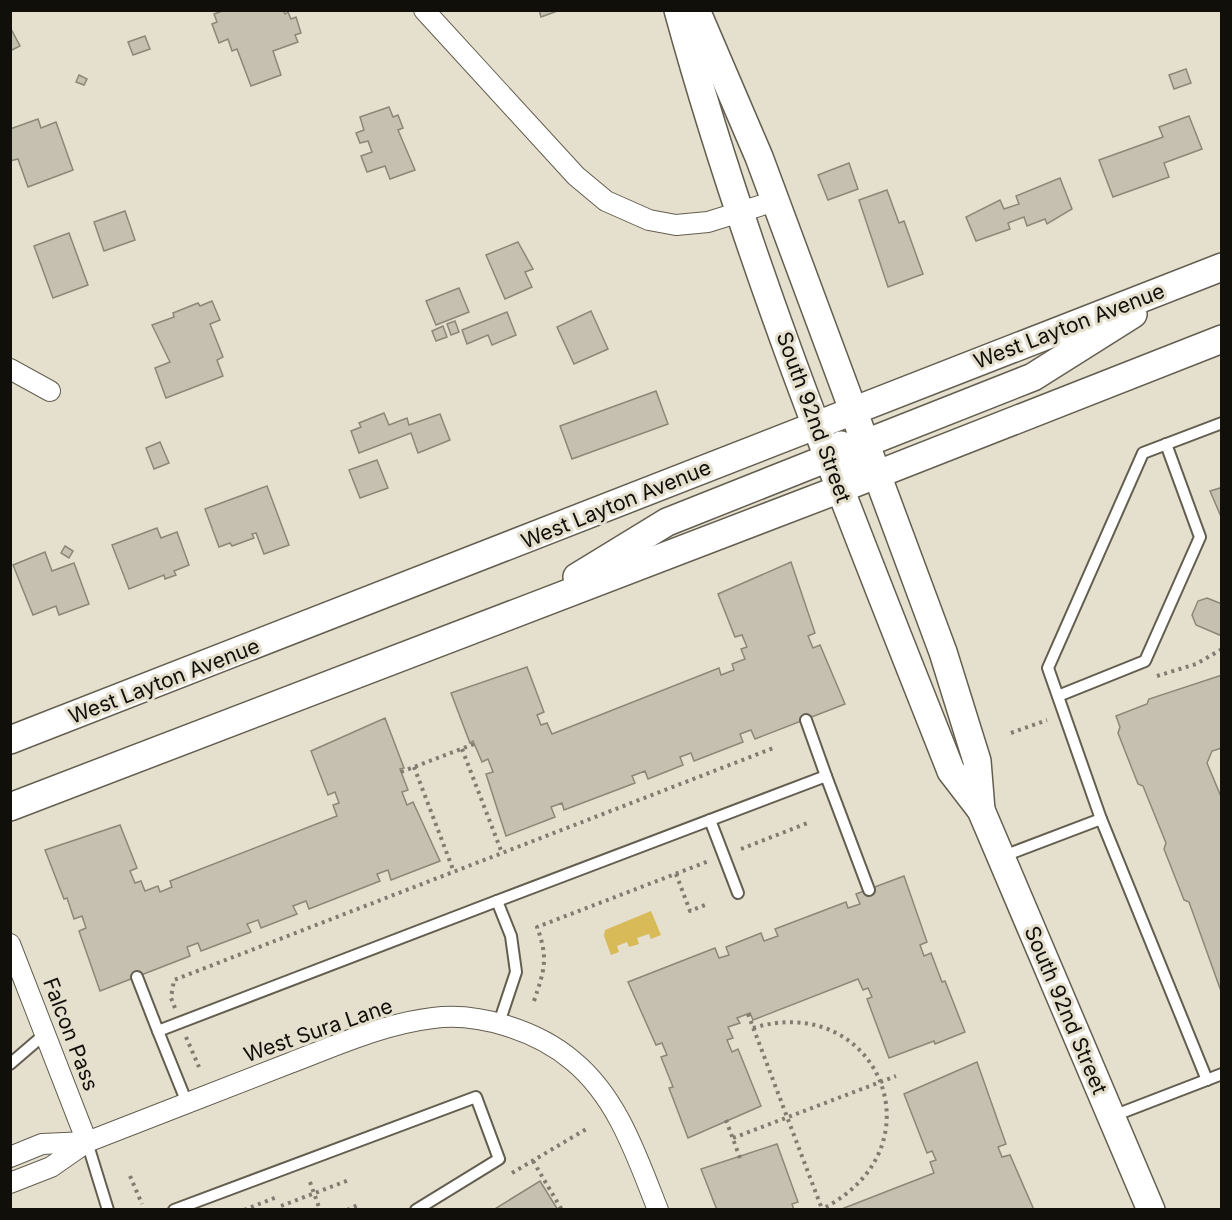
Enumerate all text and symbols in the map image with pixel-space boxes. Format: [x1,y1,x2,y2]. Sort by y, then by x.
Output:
street label: West Layton Avenue [970,278,1168,374]
street label: South 92nd Street [771,328,857,506]
street label: West Layton Avenue [517,454,715,554]
street label: West Layton Avenue [65,633,263,729]
street label: South 92nd Street [1019,922,1113,1098]
street label: Falcon Pass [38,974,104,1094]
street label: West Sura Lane [240,993,396,1067]

